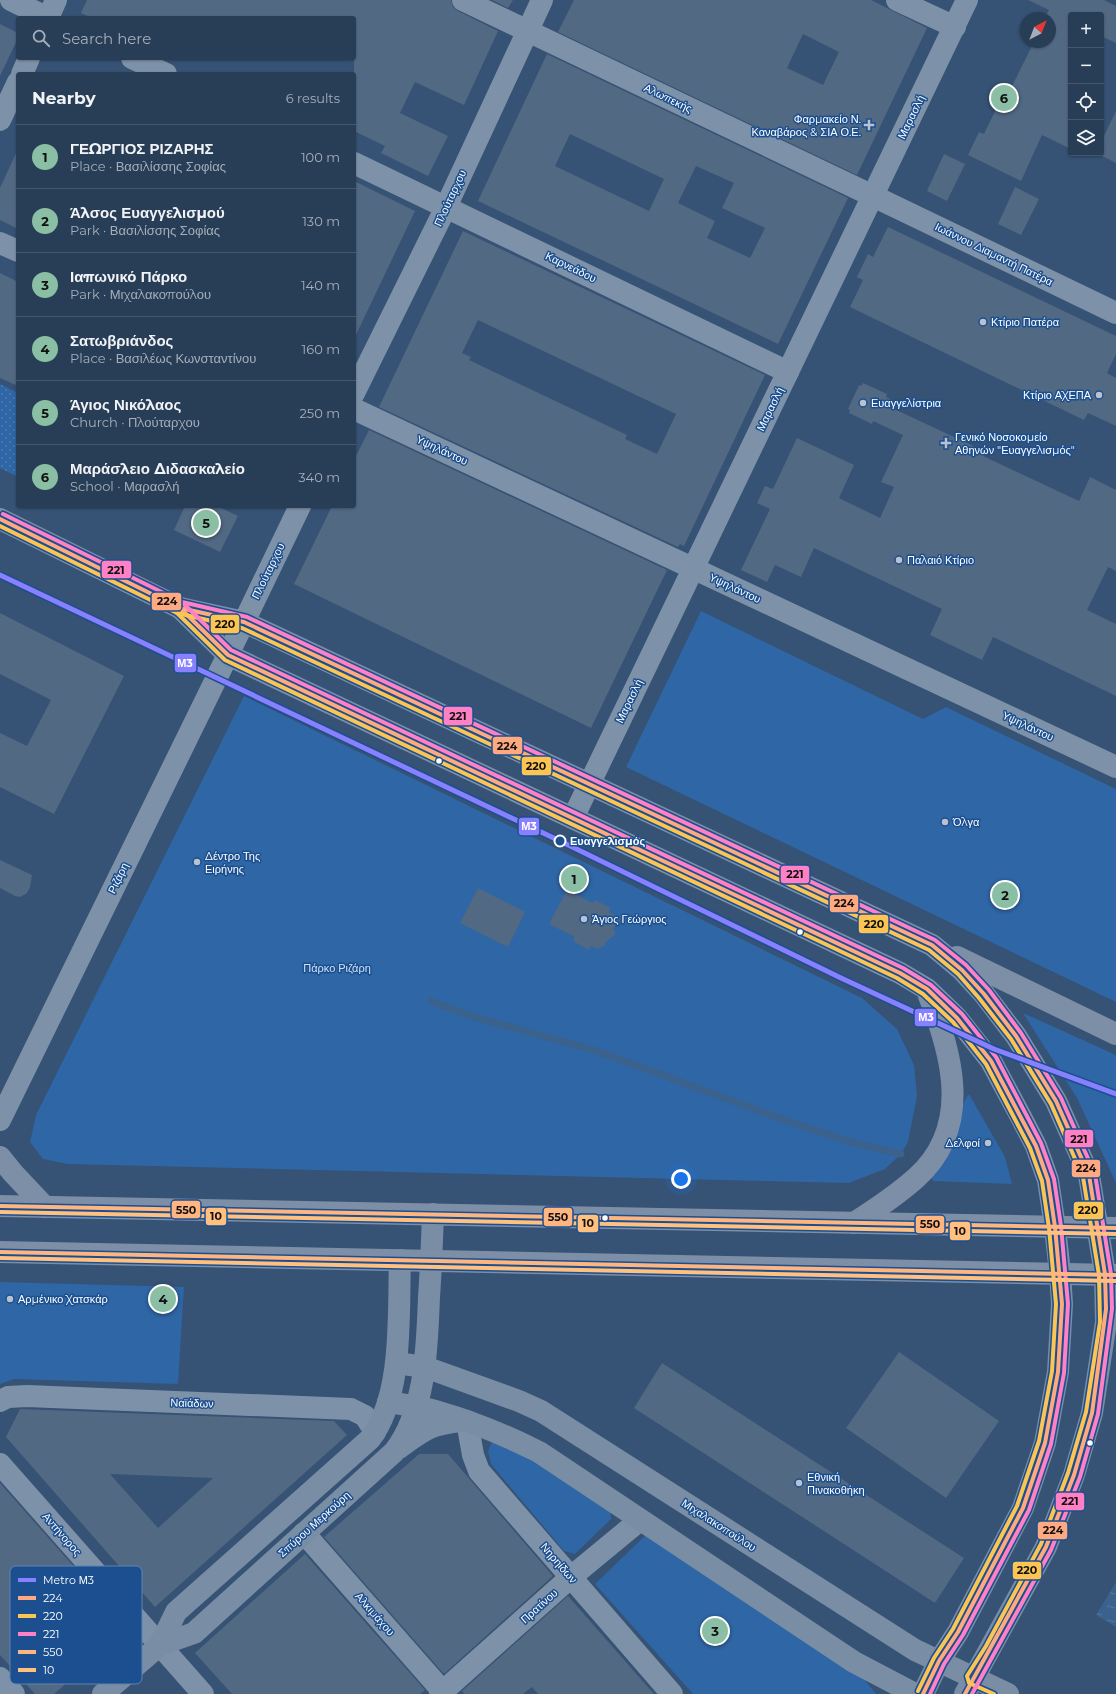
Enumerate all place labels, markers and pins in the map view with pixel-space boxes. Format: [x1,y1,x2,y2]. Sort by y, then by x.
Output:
pin: 6 [991,83,1017,113]
place label: Φαρμακείο Ν. Καναβάρος & ΣΙΑ Ο.Ε. [751,112,861,139]
marker: Φαρμακείο Ν. Καναβάρος & ΣΙΑ Ο.Ε. [864,120,874,130]
place label: Κτίριο Πατέρα [991,315,1060,329]
marker: Κτίριο Πατέρα [978,317,988,327]
place label: Κτίριο ΑΧΕΠΑ [1023,388,1092,402]
marker: Κτίριο ΑΧΕΠΑ [1094,390,1104,400]
place label: Ευαγγελίστρια [871,396,942,410]
marker: Ευαγγελίστρια [858,398,868,408]
place label: Γενικό Νοσοκομείο Αθηνών "Ευαγγελισμός" [955,430,1075,457]
marker: Γενικό Νοσοκομείο Αθηνών "Ευαγγελισμός" [940,437,952,449]
pin: 5 [193,508,219,538]
place label: Παλαιό Κτίριο [907,553,974,567]
marker: Παλαιό Κτίριο [894,555,904,565]
unlabelled marker [434,756,444,766]
place label: Όλγα [952,815,980,829]
marker: Όλγα [940,817,950,827]
marker: Ευαγγελισμός [553,834,567,848]
place label: Ευαγγελισμός [570,834,645,848]
place label: Δέντρο Της Ειρήνης [205,849,260,876]
marker: Δέντρο Της Ειρήνης [192,857,202,867]
pin: 1 [561,864,587,894]
pin: 2 [992,880,1018,910]
place label: Άγιος Γεώργιος [592,912,667,926]
marker: Άγιος Γεώργιος [579,914,589,924]
unlabelled marker [795,927,805,937]
place label: Δελφοί [946,1136,981,1150]
marker: Δελφοί [983,1138,993,1148]
unlabelled marker [600,1213,610,1223]
pin: 4 [150,1284,176,1314]
place label: Αρμένικο Χατσκάρ [18,1292,108,1306]
marker: Αρμένικο Χατσκάρ [5,1294,15,1304]
unlabelled marker [1085,1438,1095,1448]
place label: Εθνική Πινακοθήκη [807,1470,865,1497]
marker: Εθνική Πινακοθήκη [794,1478,804,1488]
pin: 3 [702,1616,728,1646]

